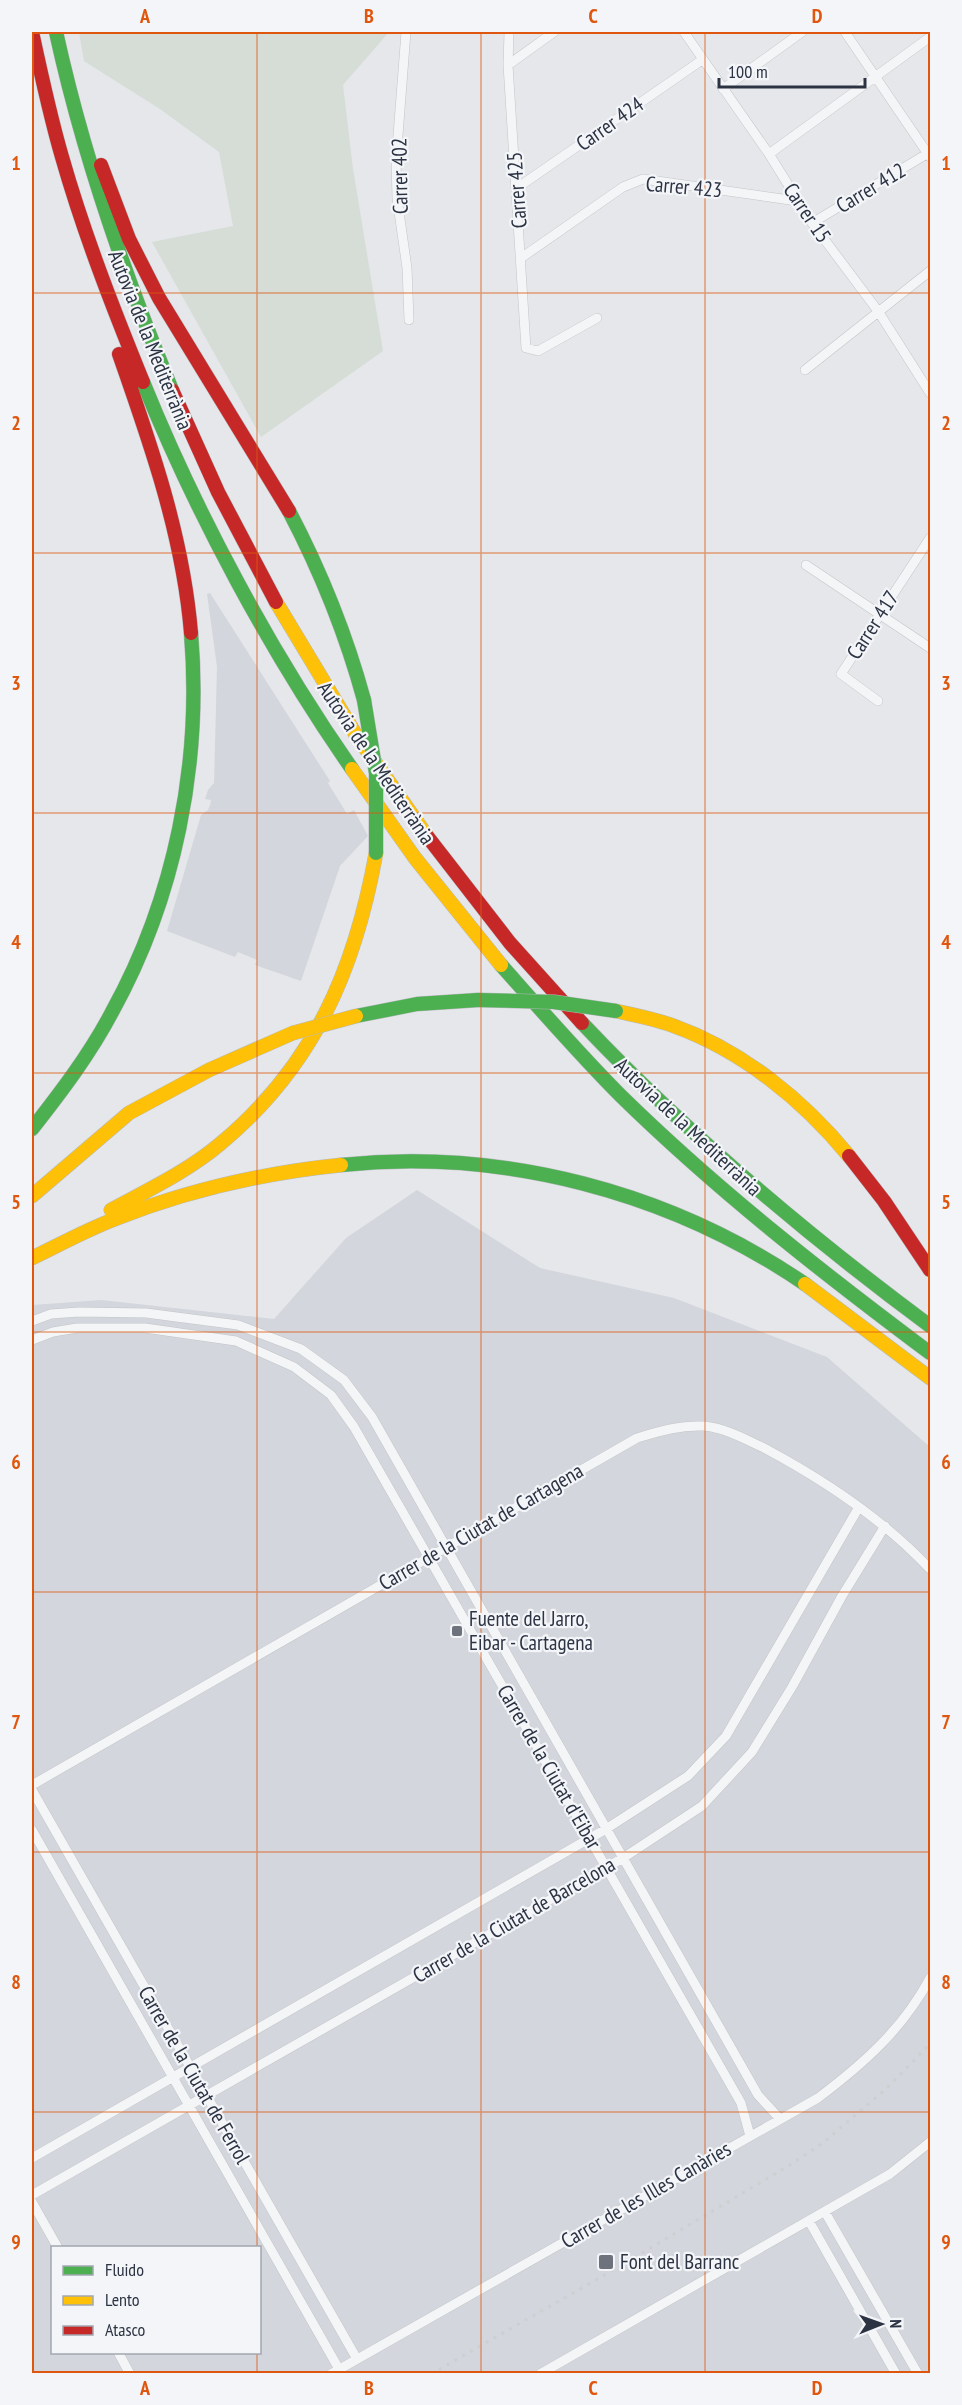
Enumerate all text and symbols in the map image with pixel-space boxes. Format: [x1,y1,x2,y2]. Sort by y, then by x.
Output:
text: A [139,3,151,29]
text: B [364,3,374,29]
text: C [588,3,598,29]
text: D [812,3,823,29]
scale bar [719,51,864,89]
text: 100 m [728,60,768,83]
street label: Carrer 424 [571,90,649,157]
street label: Carrer 402 [385,138,414,214]
text: 1 [11,150,21,176]
text: 1 [941,150,951,176]
street label: Carrer 425 [500,151,533,229]
street label: Carrer 412 [831,156,910,219]
street label: Carrer 423 [645,170,723,203]
street label: Carrer 15 [777,177,837,248]
street label: Autovia de la Mediterrània [102,246,199,433]
text: 2 [11,410,21,436]
text: 2 [941,410,951,436]
street label: Carrer 417 [840,585,905,664]
text: 3 [11,670,21,696]
text: 3 [941,670,951,696]
street label: Autovia de la Mediterrània [312,676,441,849]
text: 4 [11,929,21,955]
text: 4 [941,929,951,955]
street label: Autovia de la Mediterrània [609,1052,767,1202]
text: 5 [11,1189,21,1215]
text: 5 [941,1189,951,1215]
text: 6 [11,1449,21,1475]
text: 6 [941,1449,951,1475]
street label: Carrer de la Ciutat de Cartagena [374,1457,588,1596]
place label: Fuente del Jarro, Eibar - Cartagena [469,1605,593,1656]
marker: Fuente del Jarro, Eibar - Cartagena [450,1624,464,1638]
street label: Carrer de la Ciutat d'Eibar [491,1680,608,1854]
text: 7 [11,1709,21,1735]
text: 7 [941,1709,951,1735]
street label: Carrer de la Ciutat de Barcelona [408,1851,620,1989]
text: 8 [11,1969,21,1995]
text: 8 [941,1969,951,1995]
street label: Carrer de la Ciutat de Ferrol [133,1981,256,2169]
street label: Carrer de les Illes Canàries [556,2135,736,2254]
text: 9 [11,2229,21,2255]
text: 9 [941,2229,951,2255]
legend [51,2246,261,2354]
place label: Font del Barranc [620,2248,740,2275]
marker: Font del Barranc [597,2253,615,2271]
text: Fluido [105,2258,144,2281]
text: Lento [105,2288,140,2311]
north arrow [851,2294,911,2354]
text: Atasco [105,2318,146,2341]
text: N [886,2319,906,2328]
text: A [139,2375,151,2401]
text: B [364,2375,374,2401]
text: C [588,2375,598,2401]
text: D [812,2375,823,2401]

